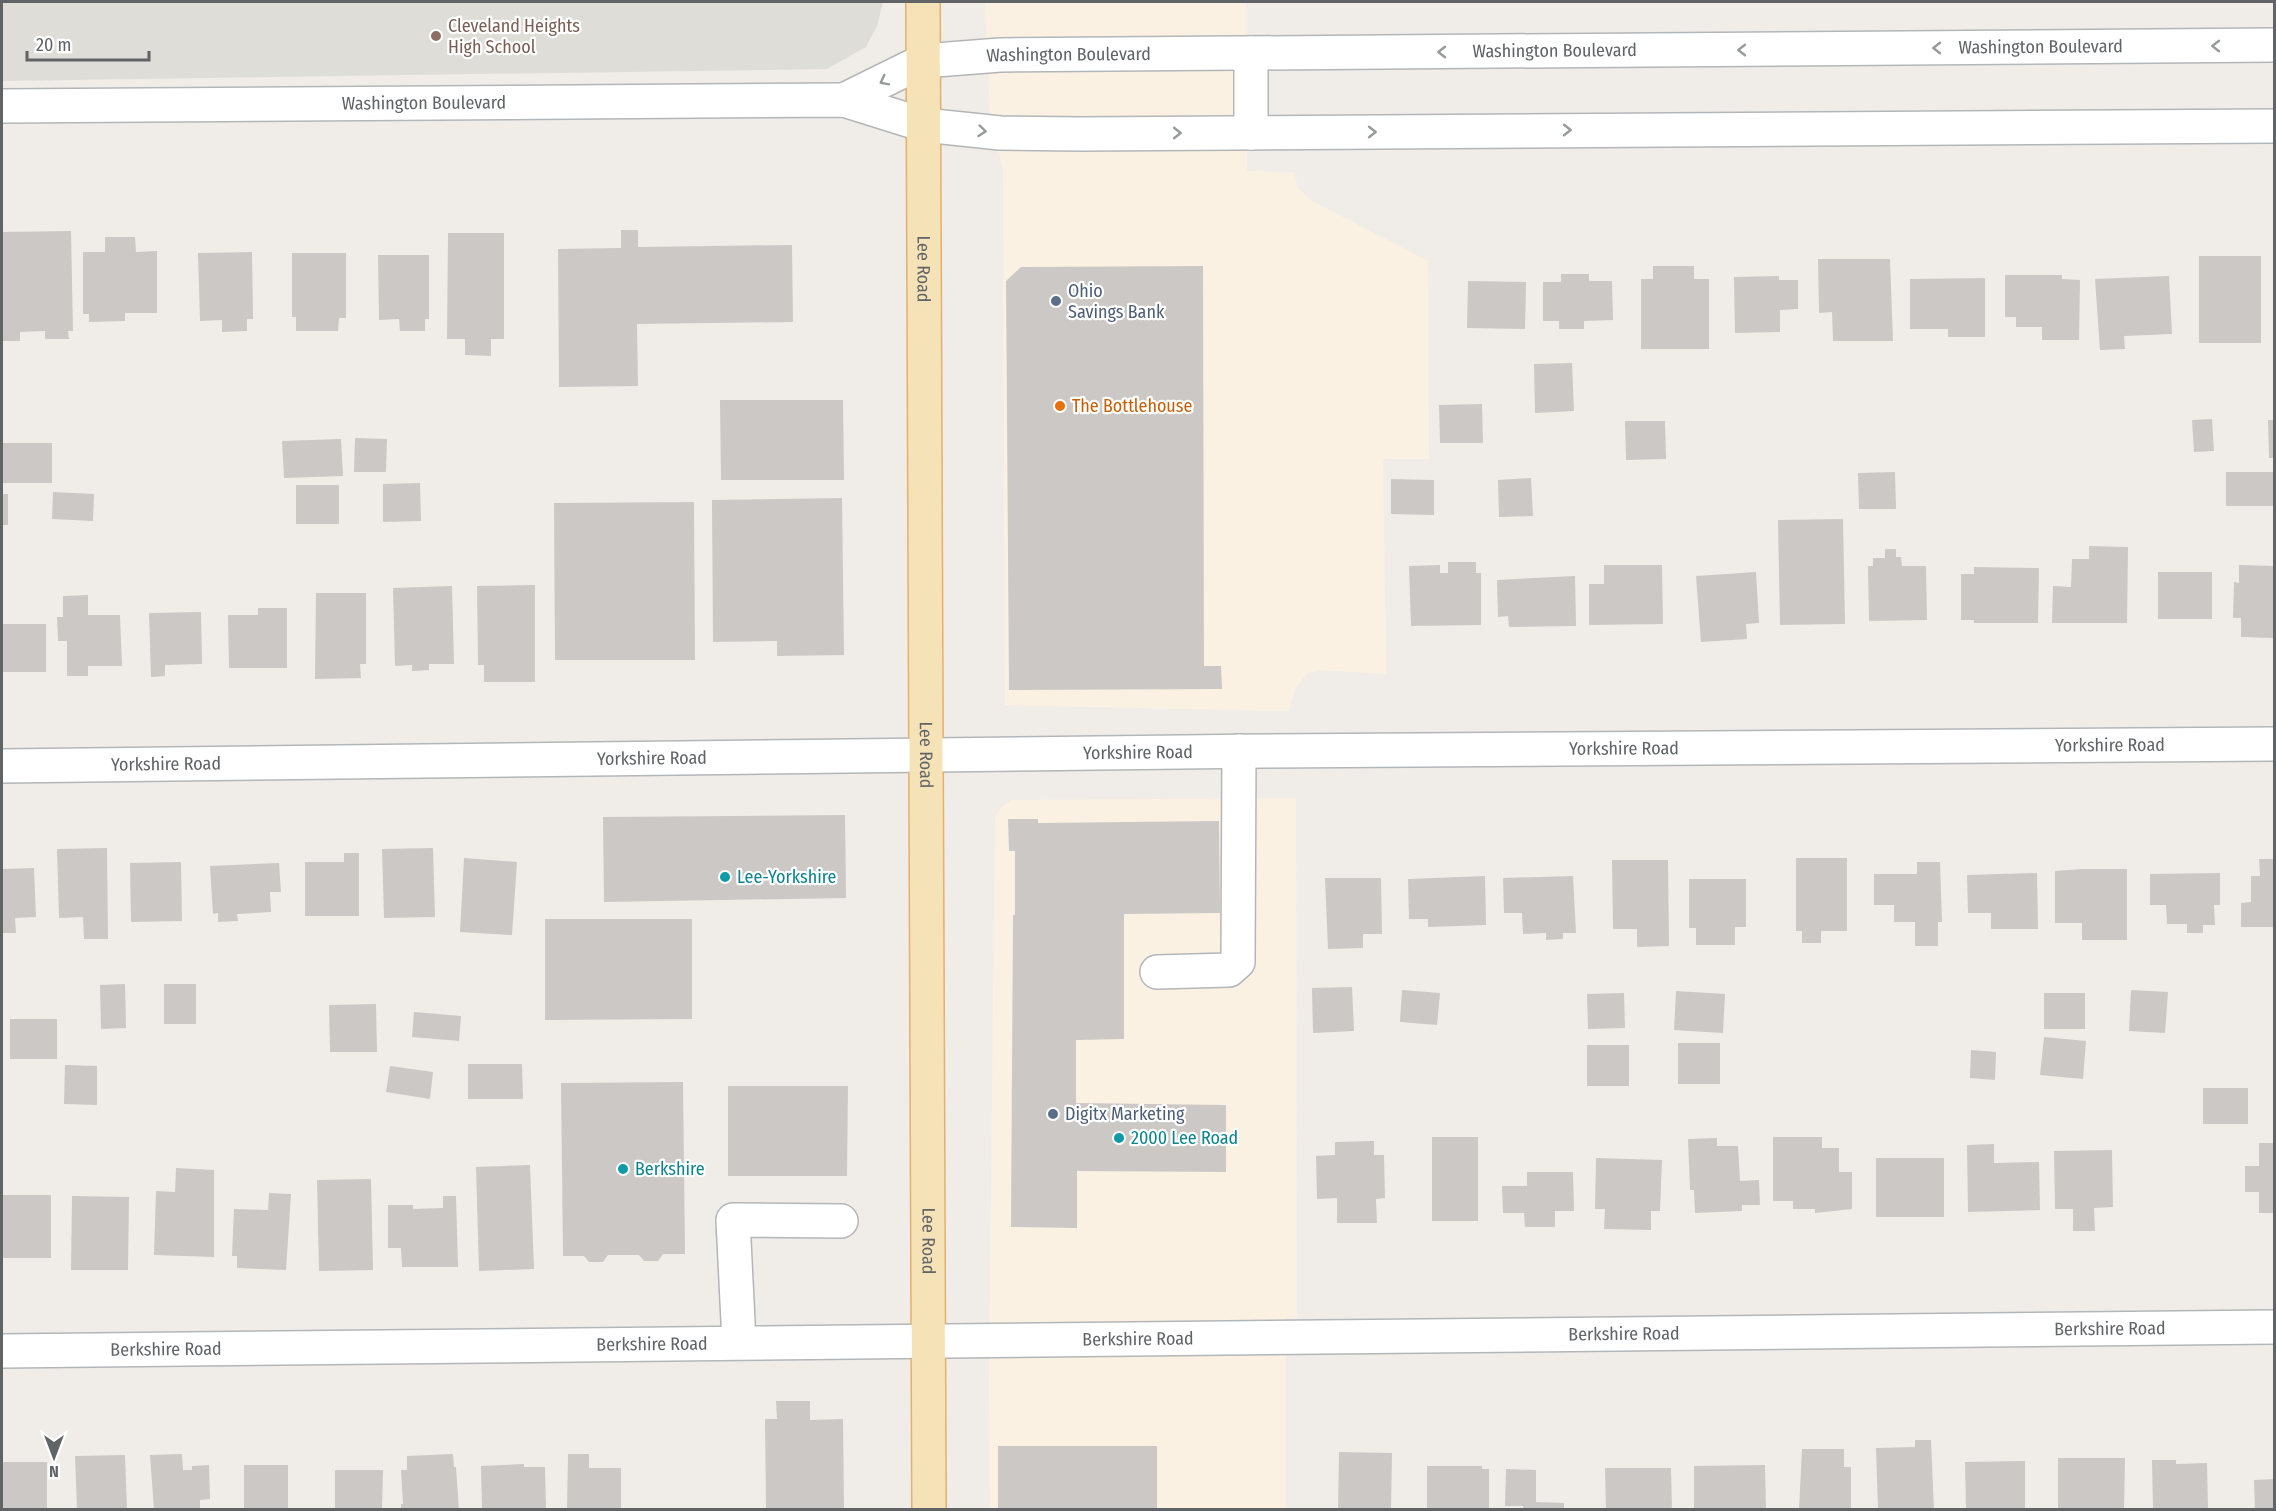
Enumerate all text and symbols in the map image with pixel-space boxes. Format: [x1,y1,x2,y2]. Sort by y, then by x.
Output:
place label: Cleveland Heights High School [448,15,580,58]
scale bar [27,24,148,62]
marker: Cleveland Heights High School [429,29,443,43]
text: 20 m [36,34,71,56]
street label: Washington Boulevard [1958,35,2123,58]
street label: Washington Boulevard [1472,39,1637,62]
one-way arrow [2212,40,2221,52]
one-way arrow [1933,42,1942,54]
street label: Washington Boulevard [986,43,1151,67]
one-way arrow [1738,43,1747,56]
one-way arrow [1438,46,1447,58]
one-way arrow [879,74,890,85]
street label: Washington Boulevard [342,91,506,115]
one-way arrow [978,124,987,137]
one-way arrow [1563,124,1572,136]
one-way arrow [1368,126,1377,138]
one-way arrow [1173,127,1182,139]
street label: Lee Road [912,235,935,302]
place label: Ohio Savings Bank [1068,280,1165,323]
marker: Ohio Savings Bank [1049,294,1063,308]
place label: The Bottlehouse [1072,395,1192,417]
marker: The Bottlehouse [1053,399,1067,413]
street label: Lee Road [915,721,937,789]
street label: Yorkshire Road [2055,734,2165,757]
street label: Yorkshire Road [1569,737,1679,760]
street label: Yorkshire Road [1083,741,1193,764]
street label: Yorkshire Road [597,747,707,770]
street label: Yorkshire Road [111,752,221,776]
place label: Lee-Yorkshire [737,866,836,888]
marker: Lee-Yorkshire [718,870,732,884]
place label: Digitx Marketing [1065,1103,1185,1125]
marker: Digitx Marketing [1046,1107,1060,1121]
place label: 2000 Lee Road [1131,1127,1238,1149]
marker: 2000 Lee Road [1112,1131,1126,1145]
place label: Berkshire [635,1158,705,1180]
marker: Berkshire [616,1162,630,1176]
street label: Lee Road [917,1207,940,1275]
street label: Berkshire Road [2054,1317,2166,1340]
street label: Berkshire Road [1568,1322,1680,1345]
street label: Berkshire Road [1082,1327,1194,1351]
street label: Berkshire Road [596,1333,708,1356]
street label: Berkshire Road [110,1338,222,1361]
north arrow [24,1427,84,1487]
text: N [49,1462,59,1481]

